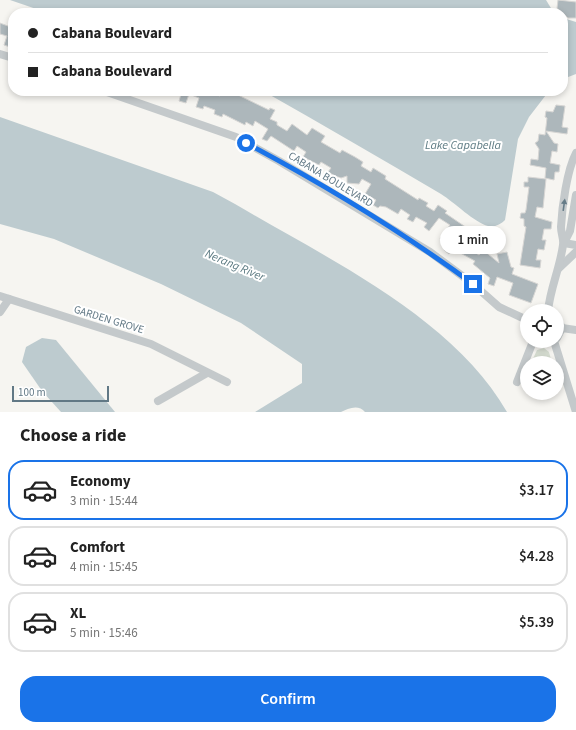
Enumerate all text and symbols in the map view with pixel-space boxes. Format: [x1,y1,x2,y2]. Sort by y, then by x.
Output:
text: Cabana Boulevard [52,23,172,44]
text: Cabana Boulevard [52,61,172,82]
route start [237,134,255,152]
water label: Lake Capabella [425,137,502,154]
street label: CABANA BOULEVARD [286,148,376,211]
one-way arrow [561,198,567,211]
callout: 1 min [440,226,506,254]
text: 1 min [458,231,488,249]
water label: Nerang River [202,245,268,286]
route end [464,275,482,293]
street label: GARDEN GROVE [72,302,146,337]
map controls [520,304,564,400]
button: locate [520,304,564,348]
button: layers [520,356,564,400]
scale bar [12,384,109,403]
text: 100 m [18,385,46,400]
text: Choose a ride [20,423,126,448]
text: Economy [70,471,131,492]
icon: car [22,472,58,508]
text: $3.17 [519,480,554,501]
text: 3 min · 15:44 [70,492,138,510]
text: Comfort [70,537,125,558]
icon: car [22,538,58,574]
text: $4.28 [519,546,554,567]
text: 4 min · 15:45 [70,558,138,576]
text: XL [70,603,86,624]
icon: car [22,604,58,640]
text: $5.39 [519,612,554,633]
text: 5 min · 15:46 [70,624,138,642]
button: Confirm [20,676,556,722]

